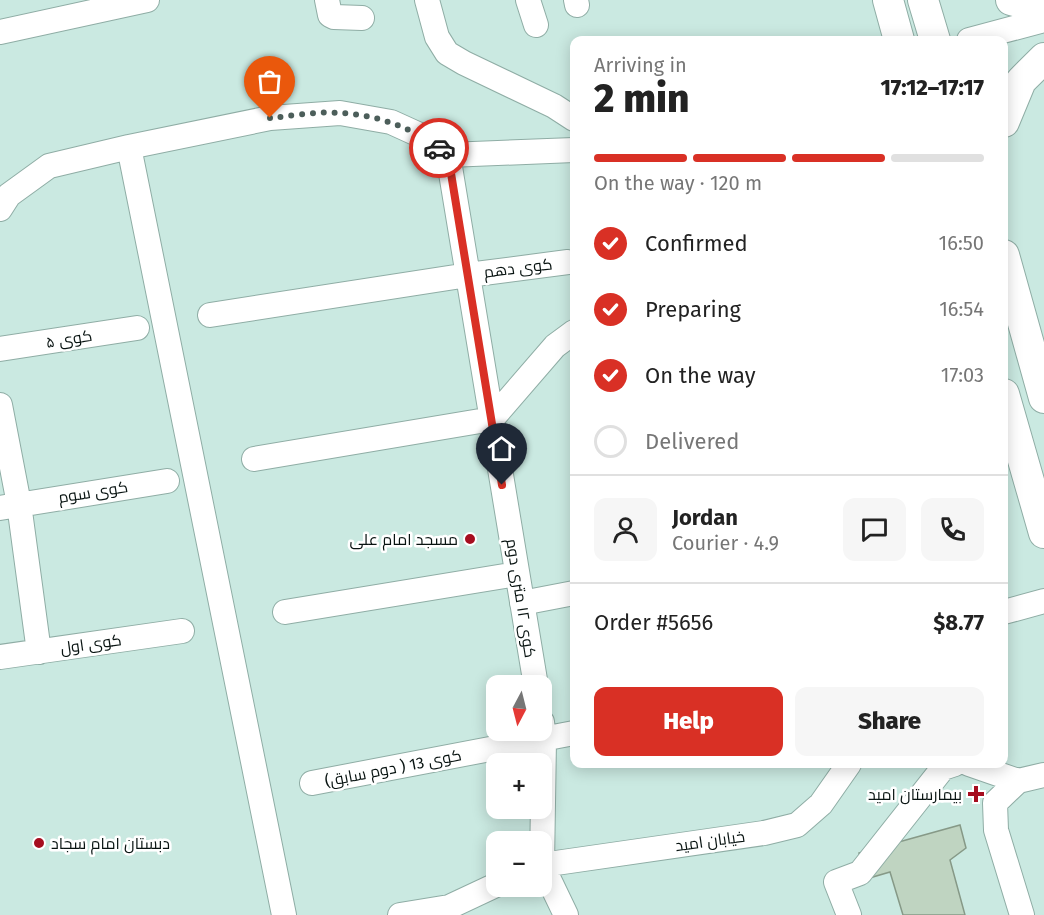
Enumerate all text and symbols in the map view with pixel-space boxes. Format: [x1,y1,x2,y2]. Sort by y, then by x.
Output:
text: Arriving in [594,53,687,77]
pin [244,56,295,118]
icon: bag [253,65,286,98]
text: 17:12–17:17 [880,74,984,101]
text: 2 min [594,76,690,122]
courier [409,118,469,178]
icon: car [423,132,456,165]
text: On the way · 120 m [594,171,762,195]
icon: check [594,227,627,260]
text: Confirmed [645,230,748,257]
text: 16:50 [939,231,984,255]
street label: کوی دهم [483,254,554,284]
icon: check [594,293,627,326]
text: Preparing [645,296,741,323]
text: 16:54 [939,297,984,321]
street label: کوی ۵ [45,326,94,353]
icon: check [594,359,627,392]
text: On the way [645,362,756,389]
text: 17:03 [941,363,984,387]
pin [476,423,527,485]
text: Delivered [645,428,740,455]
icon: home [485,432,518,465]
street label: کوی سوم [57,477,130,509]
button: person [594,498,657,561]
button: chat [843,498,906,561]
button: phone [921,498,984,561]
text: Jordan [672,504,738,531]
place label: مسجد امام علی [349,530,458,551]
text: Courier · 4.9 [672,531,779,555]
marker: مسجد امام علی [463,532,477,546]
street label: کوی ۱۲ متری دوم [500,537,540,659]
text: Order #5656 [594,609,713,636]
text: $8.77 [933,609,984,636]
street label: کوی اول [59,630,123,659]
north arrow [486,675,552,741]
map controls [486,675,552,897]
button: Help [594,687,783,756]
button: Share [795,687,984,756]
street label: کوی 13 ( دوم سابق) [323,745,463,793]
button: + [486,753,552,819]
place label: بیمارستان امید [868,785,962,805]
marker: بیمارستان امید [967,785,985,803]
street label: خیابان امید [674,827,746,856]
button: − [486,831,552,897]
place label: دبستان امام سجاد [51,834,170,855]
marker: دبستان امام سجاد [32,836,46,850]

